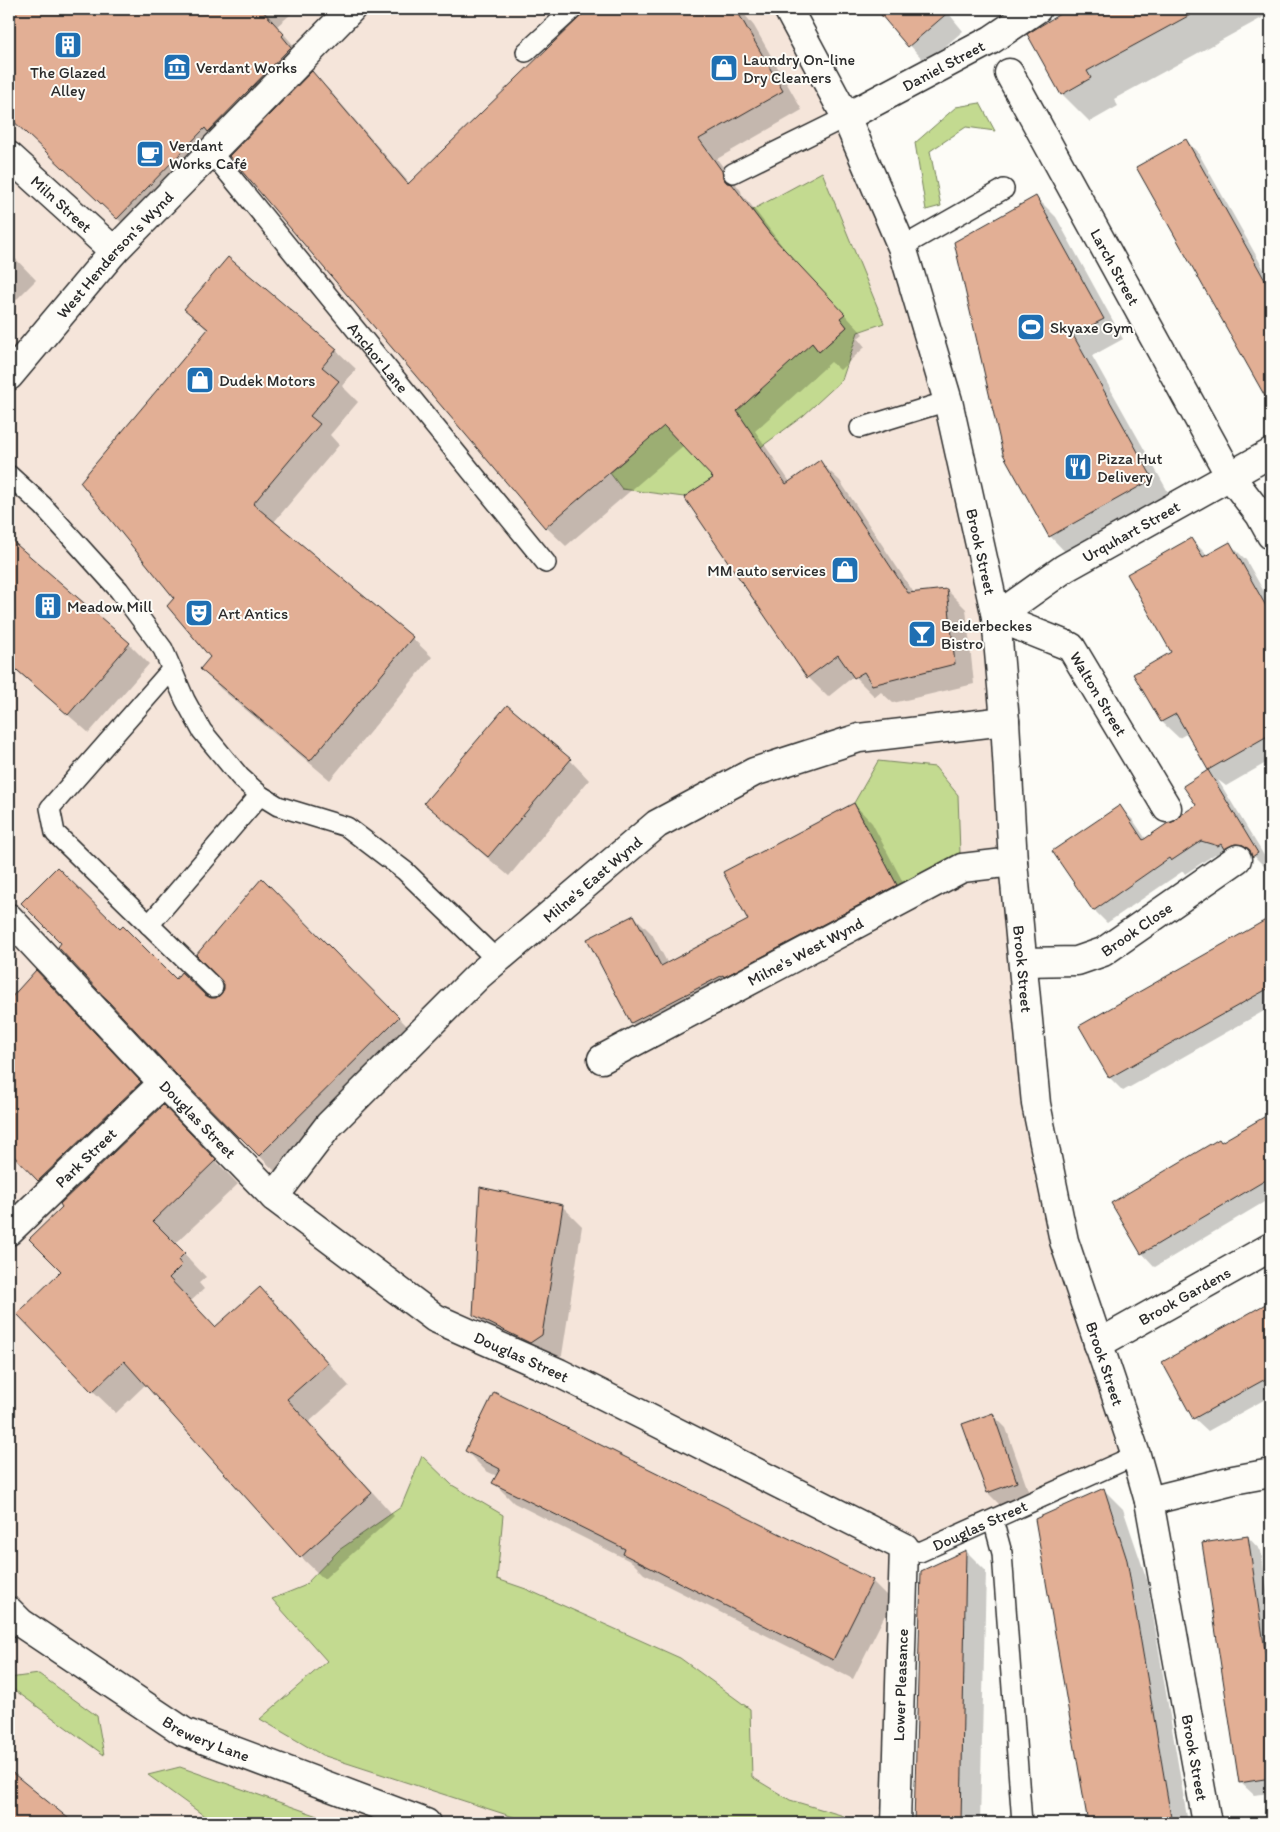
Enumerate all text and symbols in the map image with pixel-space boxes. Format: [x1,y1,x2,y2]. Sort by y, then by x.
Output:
building icon: The Glazed Alley [53,30,83,60]
street label: Daniel Street [899,36,988,95]
place label: Laundry On-line Dry Cleaners [743,50,855,87]
museum icon: Verdant Works [162,52,192,82]
shop icon: Laundry On-line Dry Cleaners [709,53,739,83]
place label: Verdant Works [196,58,297,77]
place label: The Glazed Alley [30,63,106,100]
place label: Verdant Works Café [169,136,247,173]
cafe icon: Verdant Works Café [135,139,165,169]
street label: Miln Street [27,171,96,237]
street label: West Henderson's Wynd [53,187,178,322]
street label: Larch Street [1086,225,1143,309]
sports icon: Skyaxe Gym [1016,312,1046,342]
place label: Skyaxe Gym [1050,318,1134,337]
street label: Anchor Lane [344,319,413,397]
shop icon: Dudek Motors [185,365,215,395]
place label: Dudek Motors [219,371,315,390]
place label: Pizza Hut Delivery [1097,449,1162,486]
restaurant icon: Pizza Hut Delivery [1063,452,1093,482]
street label: Urquhart Street [1079,497,1183,567]
street label: Brook Street [962,507,1000,596]
shop icon: MM auto services [830,555,860,585]
place label: MM auto services [707,561,826,580]
building icon: Meadow Mill [33,591,63,621]
place label: Meadow Mill [67,597,153,616]
theatre icon: Art Antics [184,598,214,628]
place label: Art Antics [218,604,288,623]
place label: Beiderbeckes Bistro [941,616,1032,653]
bar icon: Beiderbeckes Bistro [907,619,937,649]
street label: Walton Street [1066,648,1131,740]
street label: Milne's East Wynd [539,832,646,927]
street label: Brook Close [1097,898,1176,961]
street label: Milne's West Wynd [744,913,867,990]
street label: Brook Street [1009,924,1036,1013]
street label: Douglas Street [155,1076,240,1162]
street label: Park Street [51,1124,120,1192]
street label: Brook Gardens [1135,1263,1234,1329]
street label: Brook Street [1082,1319,1128,1408]
street label: Douglas Street [471,1328,572,1386]
street label: Douglas Street [929,1496,1030,1555]
street label: Lower Pleasance [889,1628,912,1742]
street label: Brewery Lane [159,1711,252,1766]
street label: Brook Street [1178,1713,1212,1802]

